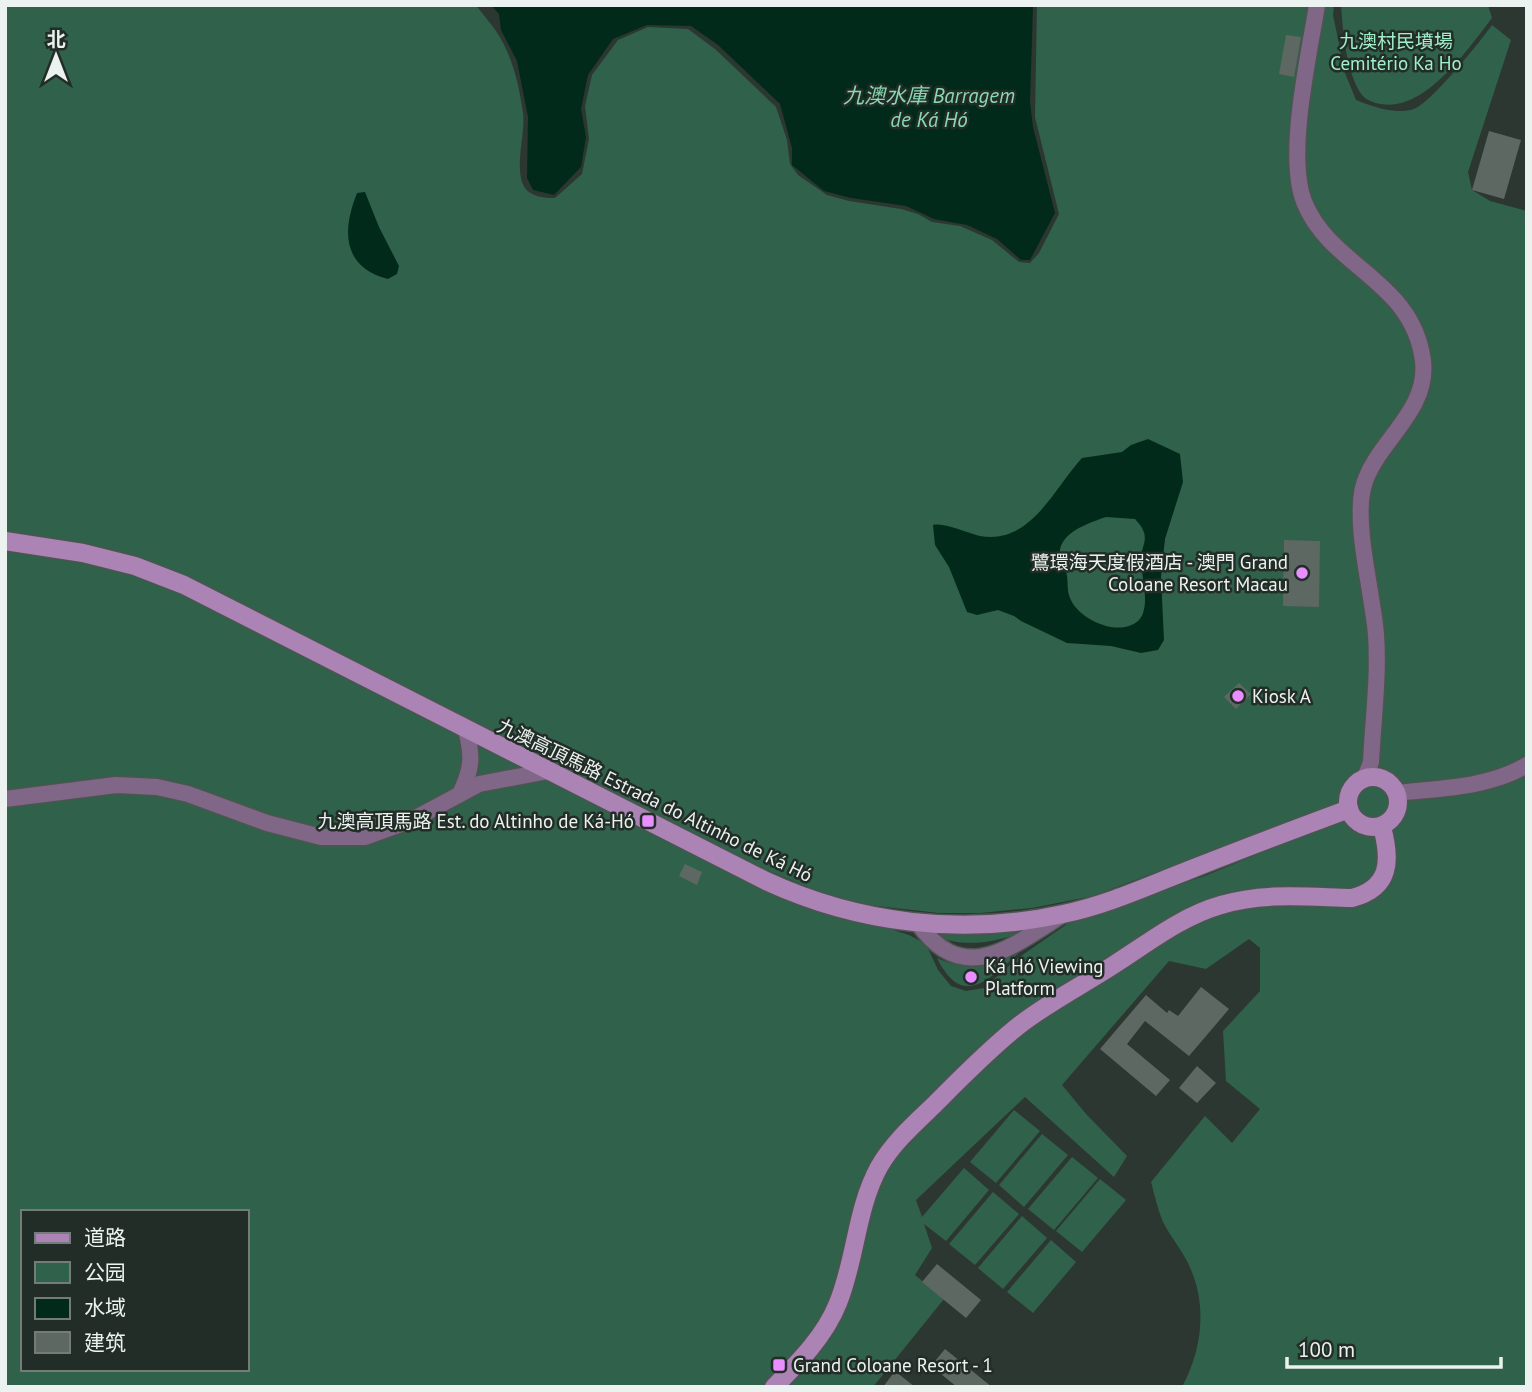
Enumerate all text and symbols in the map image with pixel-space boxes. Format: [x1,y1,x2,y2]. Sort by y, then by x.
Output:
north arrow [21,21,91,91]
text: 北 [46,27,66,51]
park label: 九澳村民墳場 Cemitério Ka Ho [1330,29,1462,75]
water label: 九澳水庫 Barragem de Ká Hó [843,82,1015,133]
place label: 鷺環海天度假酒店 - 澳門 Grand Coloane Resort Macau [1031,550,1288,596]
marker: 鷺環海天度假酒店 - 澳門 Grand Coloane Resort Macau [1294,565,1310,581]
place label: Kiosk A [1252,684,1311,708]
marker: Kiosk A [1230,688,1246,704]
street label: 九澳高頂馬路 Estrada do Altinho de Ká Hó [494,713,816,887]
place label: 九澳高頂馬路 Est. do Altinho de Ká-Hó [317,809,634,833]
marker: 九澳高頂馬路 Est. do Altinho de Ká-Hó [640,813,656,829]
place label: Ká Hó Viewing Platform [985,954,1104,1000]
marker: Ká Hó Viewing Platform [963,969,979,985]
legend [21,1210,248,1371]
text: 道路 [84,1224,126,1251]
text: 公园 [84,1259,126,1286]
text: 水域 [84,1294,126,1321]
scale bar [1287,1326,1500,1370]
text: 建筑 [84,1329,126,1356]
text: 100 m [1298,1336,1355,1363]
place label: Grand Coloane Resort - 1 [793,1353,993,1377]
marker: Grand Coloane Resort - 1 [771,1357,787,1373]

